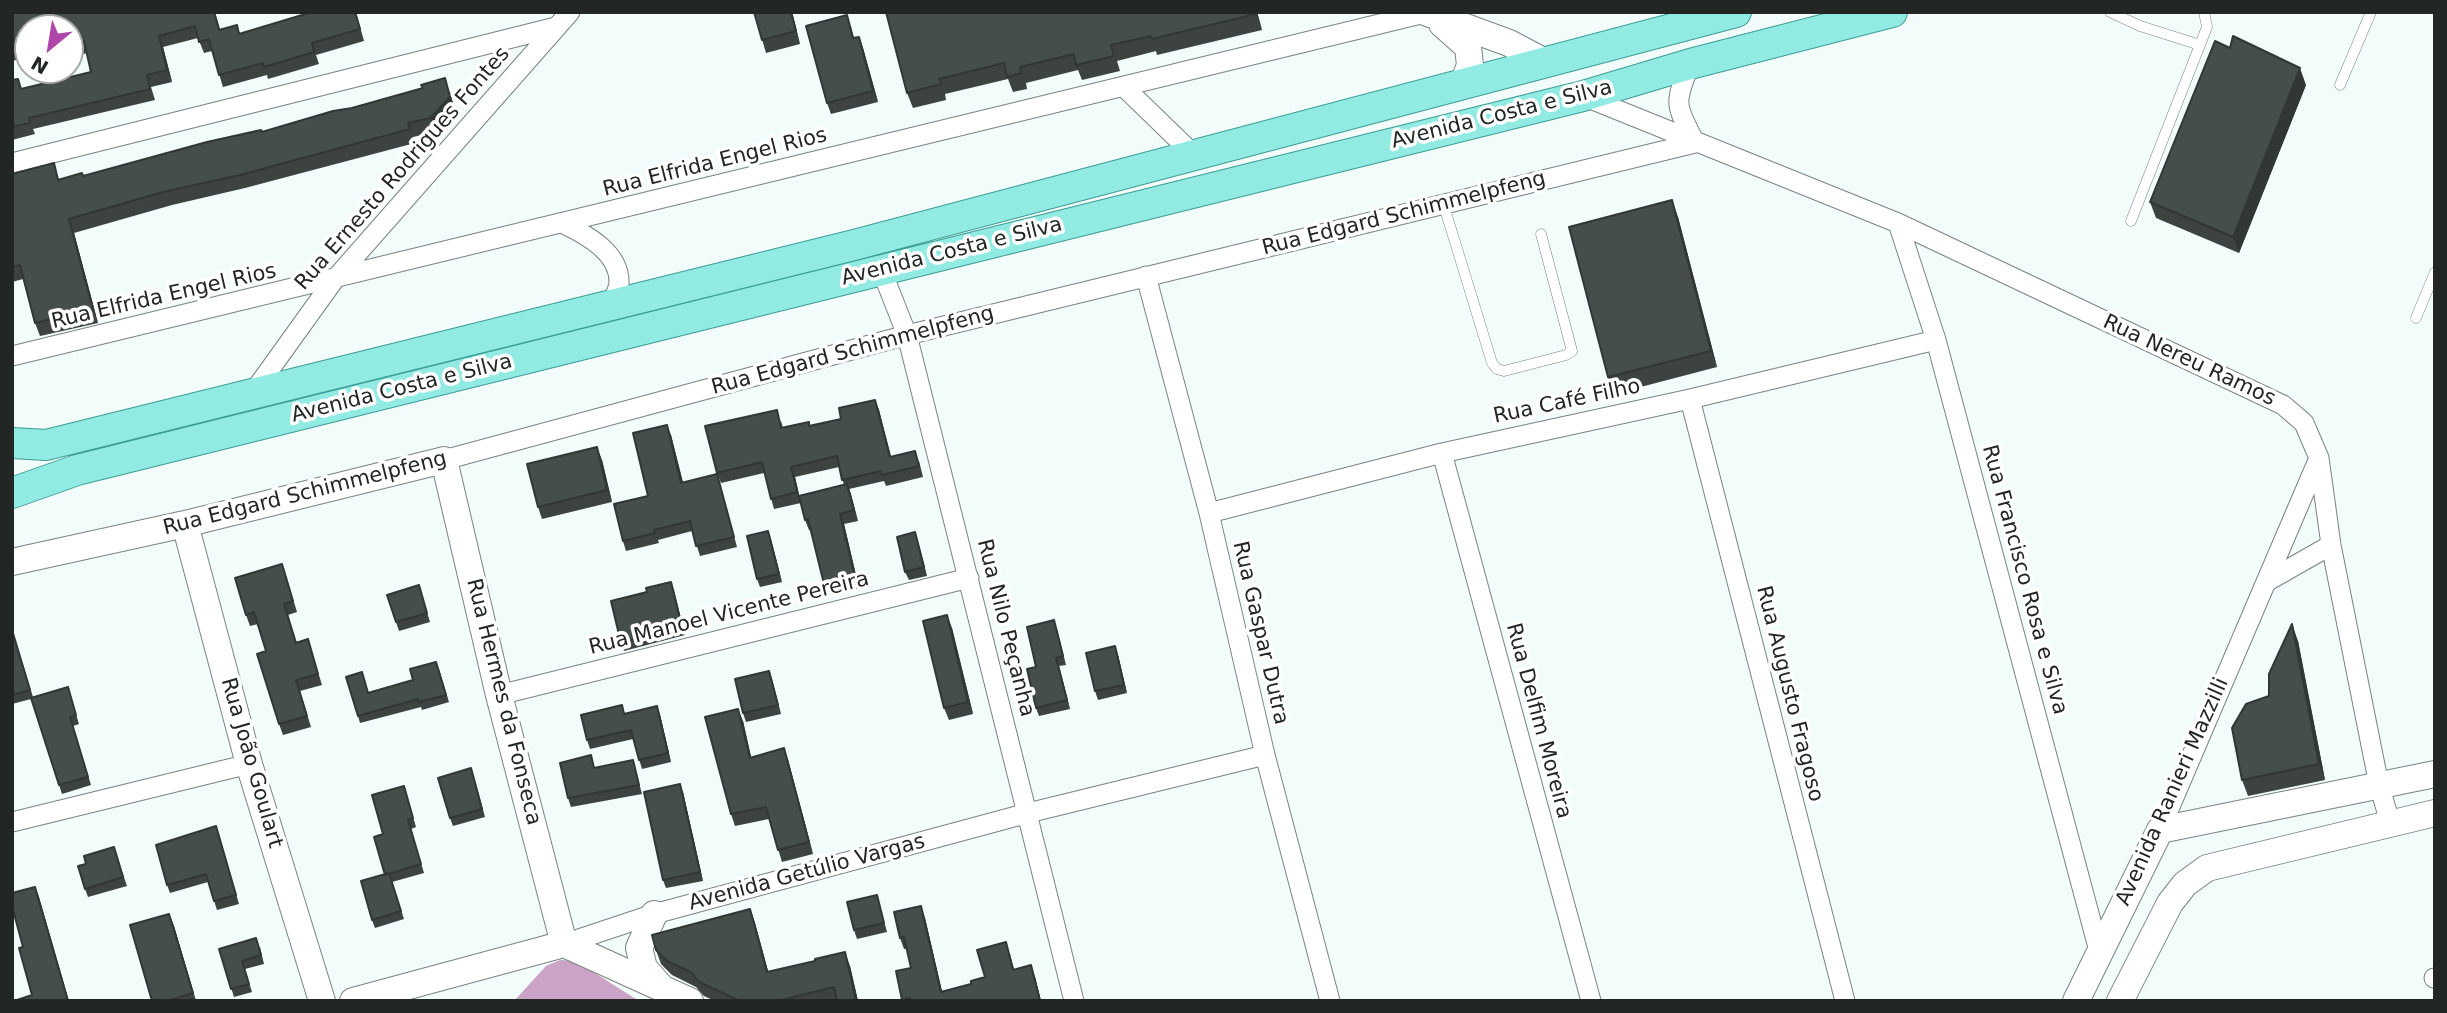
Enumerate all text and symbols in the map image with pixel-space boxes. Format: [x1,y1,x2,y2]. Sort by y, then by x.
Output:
north arrow [14,14,84,84]
street label: Rua Ernesto Rodrigues Fontes [290,42,516,296]
text: N [27,52,52,79]
street label: Avenida Costa e Silva [1389,75,1615,155]
street label: Rua Elfrida Engel Rios [600,123,830,203]
street label: Rua Edgard Schimmelpfeng [1260,167,1548,261]
street label: Avenida Costa e Silva [839,212,1065,292]
street label: Rua Elfrida Engel Rios [49,259,279,335]
street label: Rua Edgard Schimmelpfeng [709,301,997,401]
street label: Rua Nereu Ramos [2099,310,2279,412]
street label: Avenida Costa e Silva [289,349,515,429]
street label: Rua Café Filho [1491,374,1643,430]
street label: Rua Francisco Rosa e Silva [1976,442,2072,718]
street label: Rua Edgard Schimmelpfeng [161,447,449,541]
street label: Rua Nilo Peçanha [971,537,1039,719]
street label: Rua Gaspar Dutra [1227,539,1293,727]
street label: Rua Manoel Vicente Pereira [586,567,872,661]
street label: Rua Hermes da Fonseca [460,576,546,828]
street label: Rua Augusto Fragoso [1750,583,1828,805]
street label: Rua Delfim Moreira [1500,621,1576,821]
street label: Avenida Ranieri Mazzilli [2111,674,2235,910]
street label: Rua João Goulart [215,675,287,851]
street label: Avenida Getúlio Vargas [686,829,928,917]

